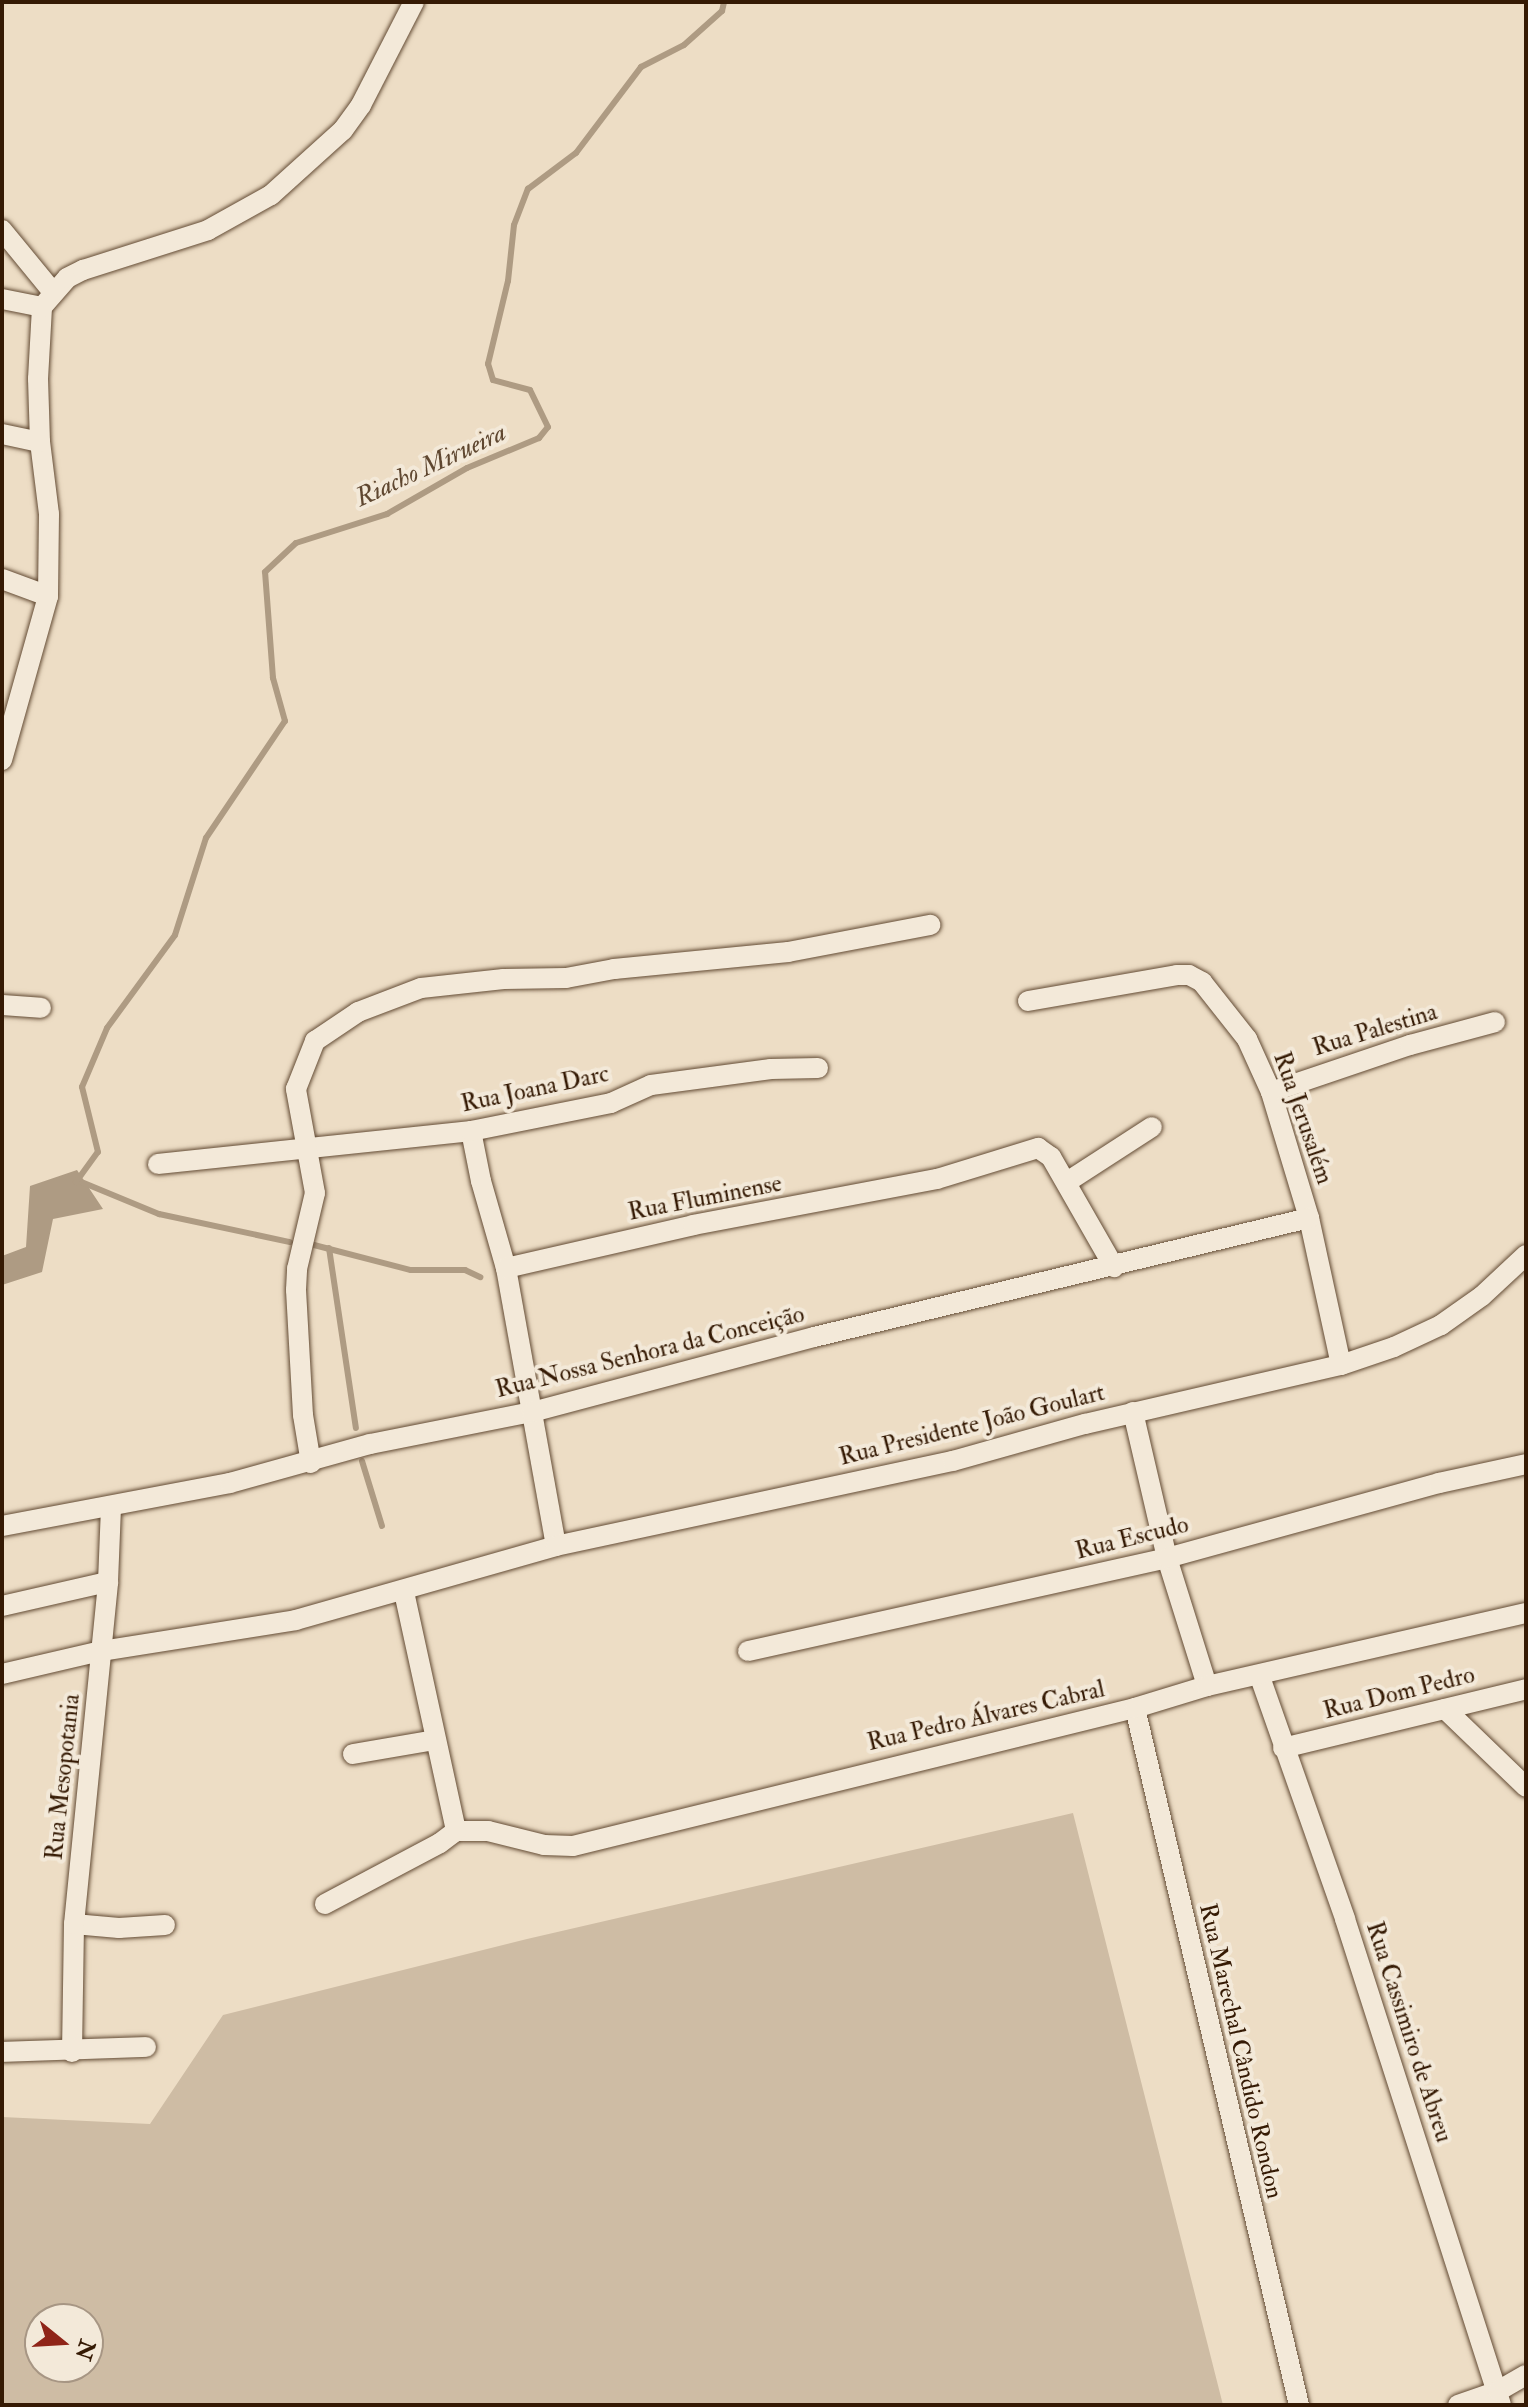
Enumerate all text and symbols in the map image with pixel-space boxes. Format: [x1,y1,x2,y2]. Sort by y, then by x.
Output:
water label: Riacho Mirueira [351,417,511,515]
street label: Rua Palestina [1309,997,1441,1063]
street label: Rua Jerusalém [1267,1048,1339,1188]
street label: Rua Joana Darc [459,1059,611,1119]
street label: Rua Fluminense [626,1169,784,1227]
street label: Rua Nossa Senhora da Conceição [493,1300,807,1404]
street label: Rua Presidente João Goulart [836,1378,1108,1472]
street label: Rua Escudo [1073,1510,1191,1566]
street label: Rua Dom Pedro [1320,1660,1478,1726]
street label: Rua Pedro Álvares Cabral [865,1675,1107,1757]
street label: Rua Mesopotania [40,1693,86,1861]
street label: Rua Marechal Cândido Rondon [1193,1901,1289,2201]
street label: Rua Cassimiro de Abreu [1360,1918,1458,2146]
north arrow [24,2303,104,2383]
text: N [69,2336,101,2363]

